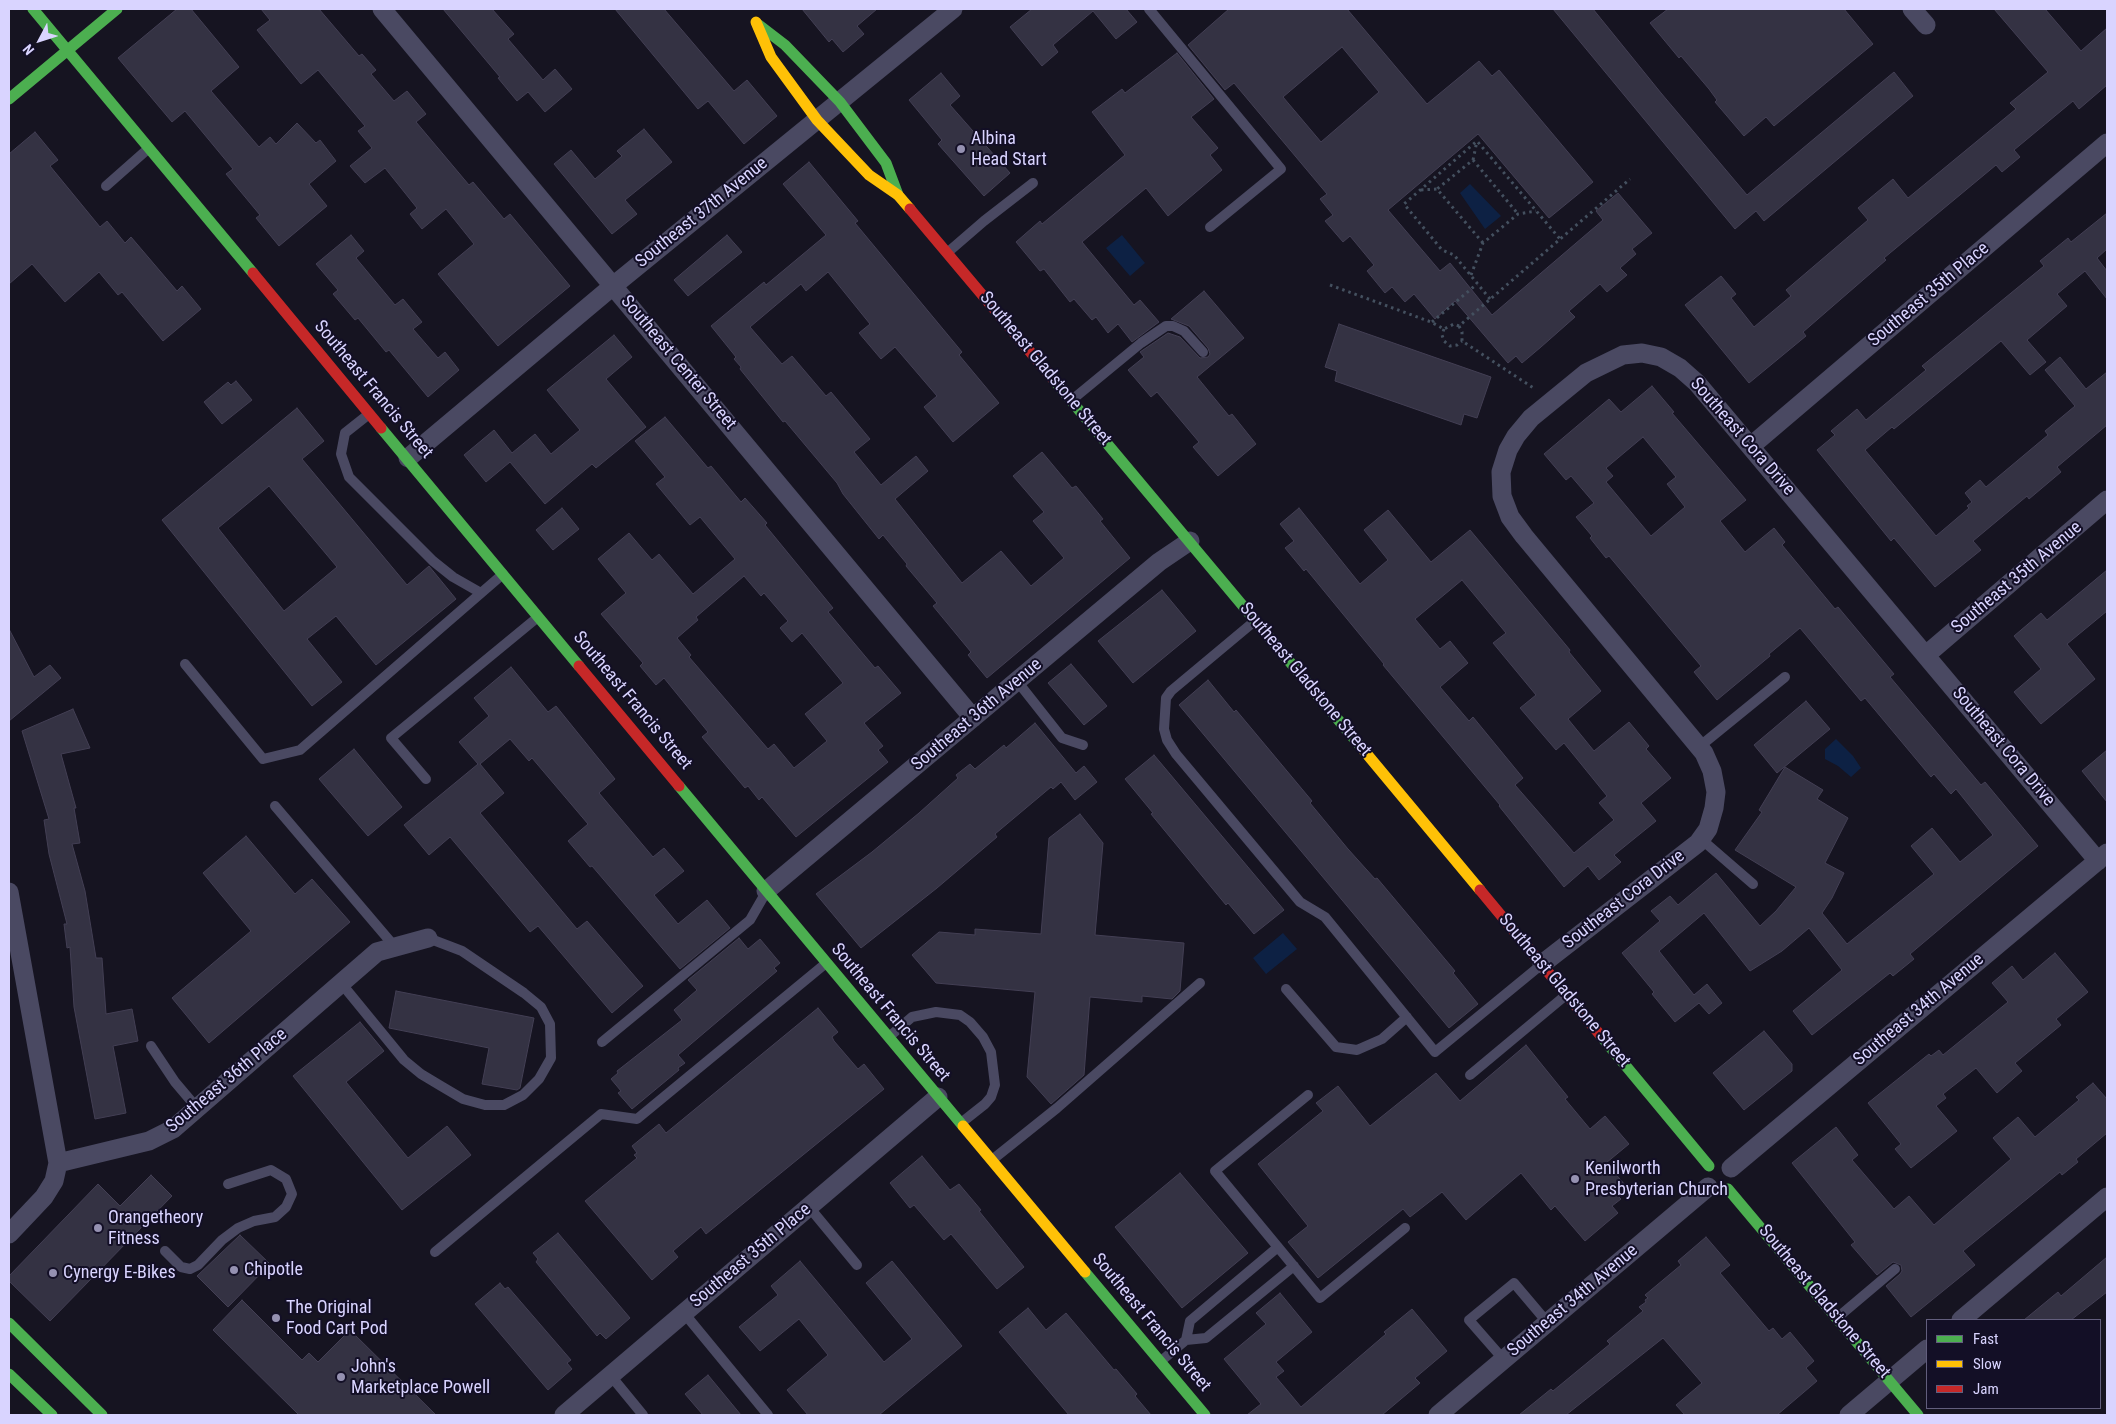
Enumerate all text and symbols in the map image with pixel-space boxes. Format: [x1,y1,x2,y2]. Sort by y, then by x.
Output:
north arrow [15,15,65,65]
text: N [20,41,37,58]
place label: Albina Head Start [971,128,1047,170]
marker: Albina Head Start [955,143,967,155]
street label: Southeast 37th Avenue [632,153,772,273]
street label: Southeast 35th Place [1864,238,1994,352]
street label: Southeast Gladstone Street [974,288,1116,450]
street label: Southeast Center Street [615,291,741,435]
street label: Southeast Francis Street [309,317,437,463]
street label: Southeast Cora Drive [1685,374,1799,500]
street label: Southeast 35th Avenue [1947,517,2087,639]
street label: Southeast Gladstone Street [1234,599,1376,761]
street label: Southeast Francis Street [568,628,696,774]
street label: Southeast 36th Avenue [907,654,1047,776]
street label: Southeast Cora Drive [1947,683,2059,811]
street label: Southeast Cora Drive [1559,846,1689,954]
street label: Southeast Gladstone Street [1493,910,1635,1072]
street label: Southeast Francis Street [826,940,954,1086]
street label: Southeast 34th Avenue [1849,949,1989,1071]
street label: Southeast 36th Place [162,1024,292,1138]
place label: Kenilworth Presbyterian Church [1585,1158,1728,1200]
marker: Kenilworth Presbyterian Church [1569,1173,1581,1185]
street label: Southeast 35th Place [686,1199,816,1313]
place label: Orangetheory Fitness [108,1207,203,1250]
street label: Southeast Gladstone Street [1753,1221,1895,1383]
marker: Orangetheory Fitness [92,1222,104,1234]
street label: Southeast 34th Avenue [1503,1240,1643,1362]
street label: Southeast Francis Street [1087,1250,1215,1396]
place label: Chipotle [244,1259,303,1281]
place label: Cynergy E-Bikes [63,1262,176,1284]
marker: Chipotle [228,1264,240,1276]
marker: Cynergy E-Bikes [47,1267,59,1279]
place label: The Original Food Cart Pod [286,1297,388,1340]
marker: The Original Food Cart Pod [270,1312,282,1324]
legend [1926,1319,2101,1409]
text: Fast [1973,1330,1998,1348]
text: Slow [1973,1355,2002,1373]
place label: John's Marketplace Powell [351,1356,490,1398]
marker: John's Marketplace Powell [335,1371,347,1383]
text: Jam [1973,1380,1999,1398]

